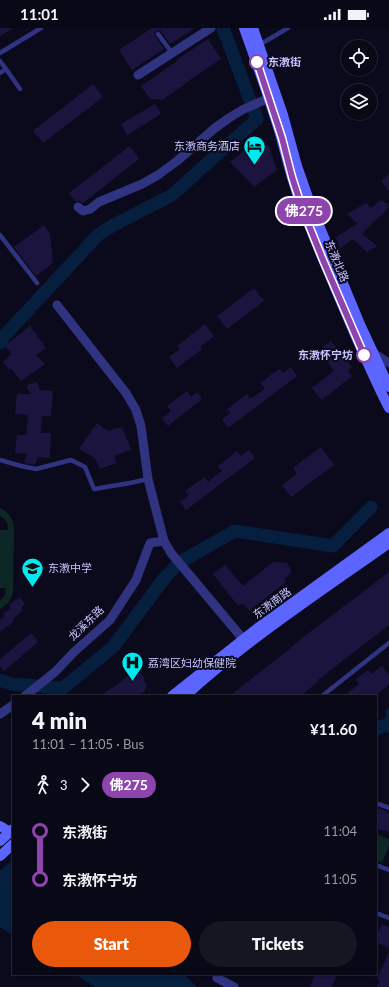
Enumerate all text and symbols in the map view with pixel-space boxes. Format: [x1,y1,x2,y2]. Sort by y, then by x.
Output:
text: 11:01 [20,5,59,23]
map controls [341,40,377,120]
button: locate [341,40,377,76]
marker: 东漖街 [249,54,265,70]
place label: 东漖街 [268,55,301,68]
button: layers [341,84,377,120]
hotel icon: 东漖商务酒店 [242,133,268,166]
place label: 东漖商务酒店 [174,139,240,152]
line badge: 佛275 [276,198,332,224]
text: 佛275 [285,202,323,219]
street label: 东漖北路 [323,238,352,284]
marker: 东漖怀宁坊 [356,347,372,363]
place label: 东漖怀宁坊 [298,348,353,361]
school or university icon: 东漖中学 [20,555,46,588]
place label: 东漖中学 [48,561,92,574]
street label: 东漖南路 [250,584,293,621]
street label: 龙溪东路 [65,603,106,643]
hospital icon: 荔湾区妇幼保健院 [119,650,145,683]
place label: 荔湾区妇幼保健院 [148,656,236,669]
text: 4 min [32,707,87,734]
text: ¥11.60 [310,720,357,738]
text: 11:01 – 11:05 · Bus [32,736,144,752]
icon: walk [32,774,54,796]
icon: forward [74,774,96,796]
text: 佛275 [110,776,148,793]
text: 3 [60,777,68,793]
text: 东漖街 [62,823,107,841]
text: 11:04 [324,823,357,839]
text: 东漖怀宁坊 [62,871,137,889]
text: 11:05 [324,871,357,887]
button: Start [32,921,191,967]
button: Tickets [199,921,357,967]

